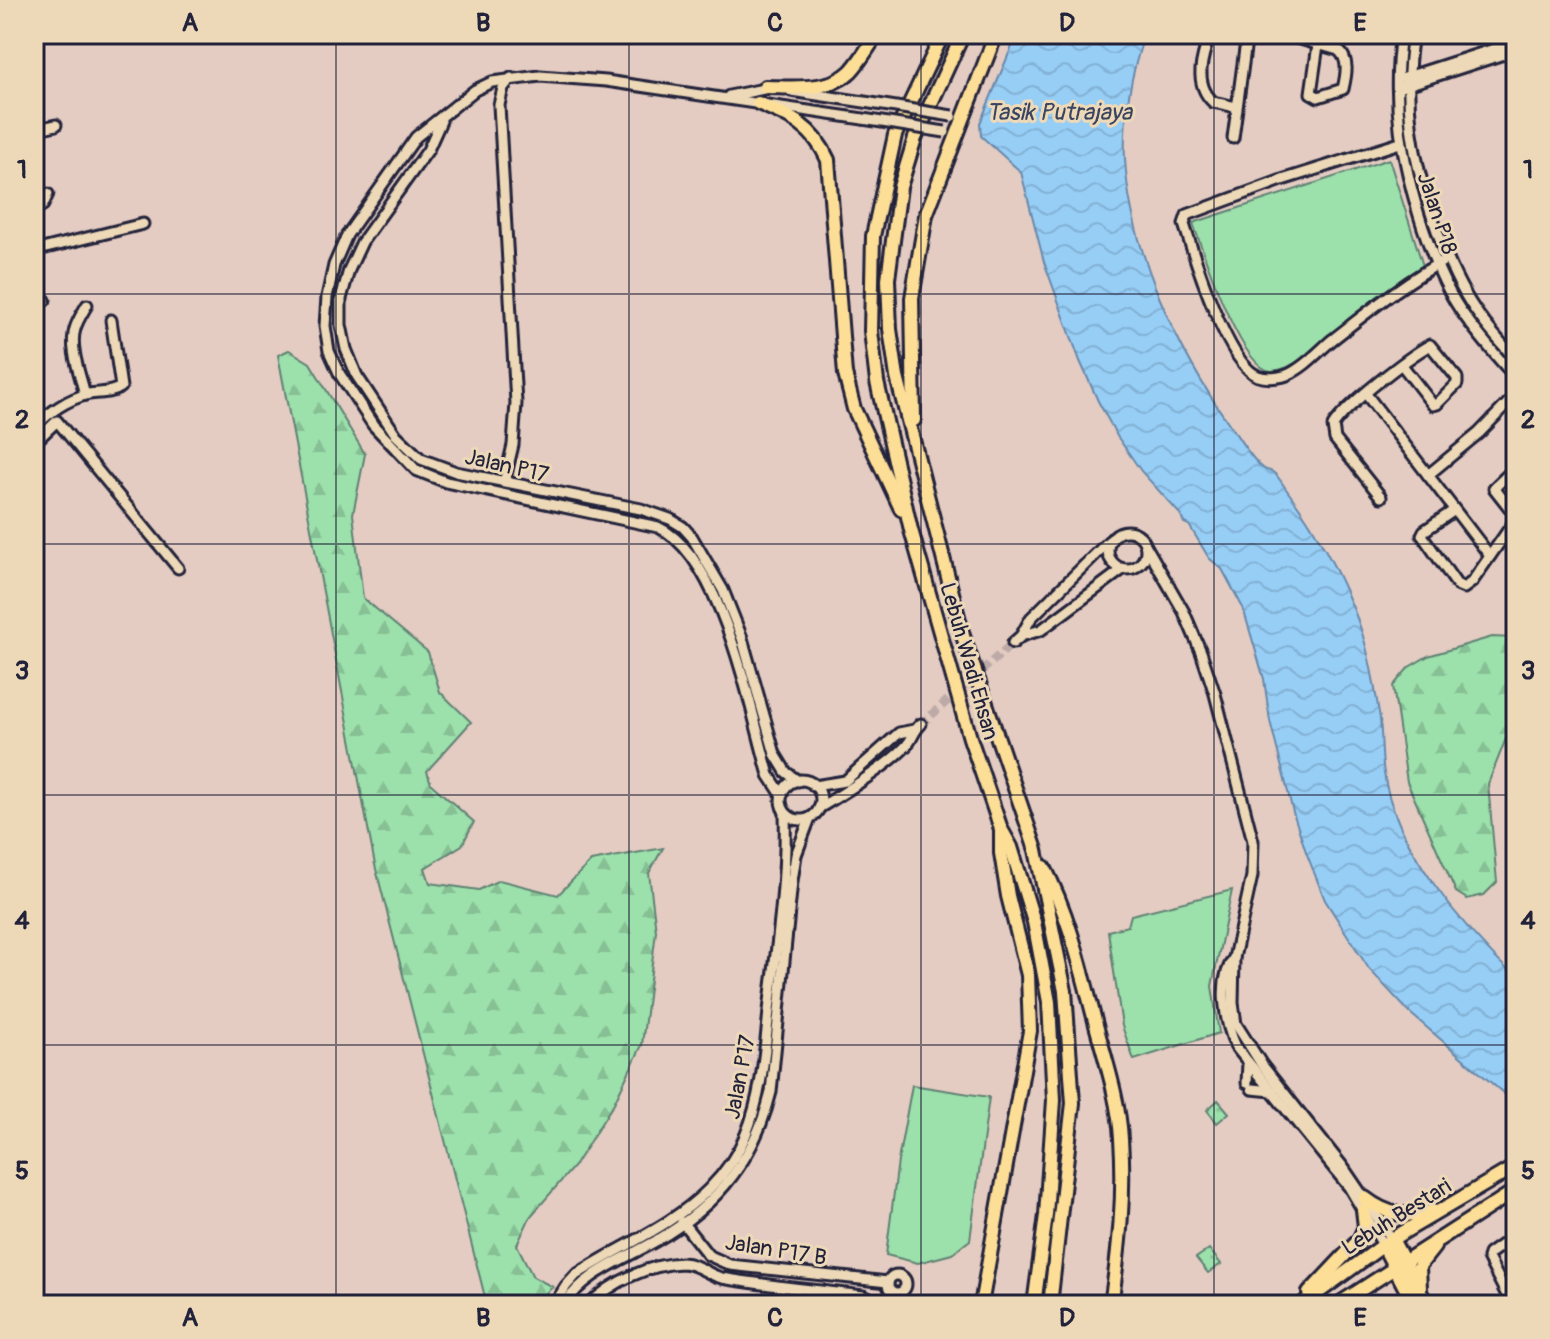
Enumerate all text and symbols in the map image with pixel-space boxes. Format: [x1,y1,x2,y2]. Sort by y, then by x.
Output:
text: A [182,7,199,39]
text: B [476,7,490,39]
text: C [767,7,783,39]
text: D [1059,7,1075,39]
text: E [1353,7,1367,39]
water label: Tasik Putrajaya [986,98,1134,127]
text: 1 [17,154,27,186]
text: 1 [1523,154,1533,186]
street label: Jalan P18 [1411,169,1463,258]
text: 2 [15,404,29,436]
text: 2 [1521,404,1535,436]
street label: Jalan P17 [462,443,552,489]
street label: Lebuh Wadi Ehsan [933,579,1005,743]
text: 3 [15,655,29,687]
text: 3 [1521,655,1535,687]
text: 4 [14,905,30,937]
text: 4 [1520,905,1536,937]
street label: Jalan P17 [718,1032,762,1122]
text: 5 [15,1155,29,1187]
text: 5 [1521,1155,1535,1187]
street label: Lebuh Bestari [1336,1172,1457,1262]
street label: Jalan P17 B [723,1228,829,1272]
text: A [182,1302,199,1334]
text: B [476,1302,490,1334]
text: C [767,1302,783,1334]
text: D [1059,1302,1075,1334]
text: E [1353,1302,1367,1334]

